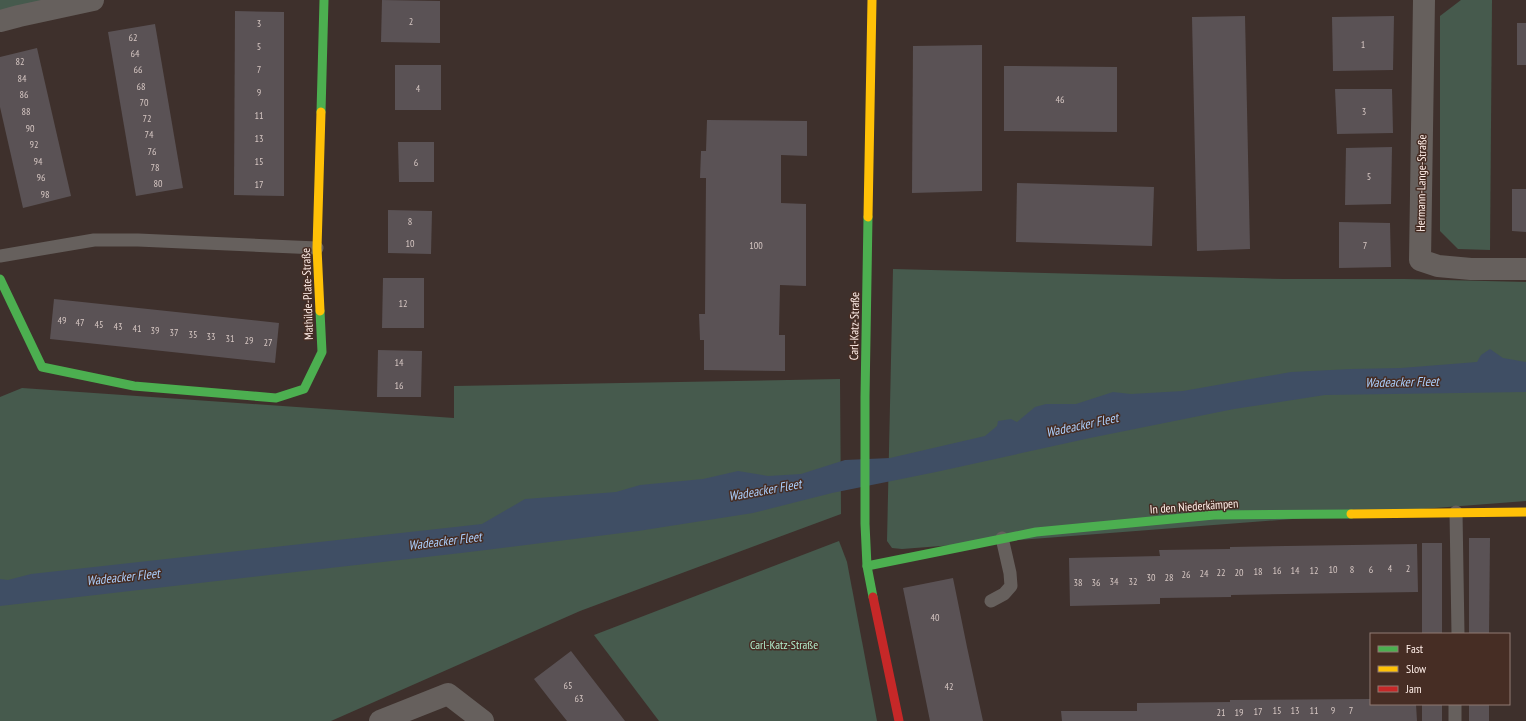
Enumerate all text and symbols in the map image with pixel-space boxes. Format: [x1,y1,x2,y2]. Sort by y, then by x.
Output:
house number: 2 [409,15,413,28]
house number: 3 [257,17,261,30]
house number: 62 [129,31,138,44]
house number: 1 [1361,38,1365,51]
house number: 5 [257,40,261,53]
house number: 64 [131,47,140,60]
house number: 82 [16,55,25,68]
house number: 66 [134,63,143,76]
house number: 7 [257,63,261,76]
house number: 84 [18,72,27,85]
house number: 68 [137,80,146,93]
house number: 4 [416,82,421,95]
house number: 9 [257,86,261,99]
house number: 86 [20,88,29,101]
house number: 46 [1056,93,1065,106]
house number: 70 [140,96,149,109]
house number: 88 [22,105,31,118]
house number: 3 [1362,105,1366,118]
house number: 11 [255,109,264,122]
house number: 72 [143,112,152,125]
house number: 90 [26,122,35,135]
house number: 74 [145,128,154,141]
house number: 13 [255,132,264,145]
street label: Hermann-Lange-Straße [1413,134,1429,232]
house number: 92 [30,138,39,151]
house number: 76 [148,145,157,158]
house number: 94 [34,155,43,168]
house number: 15 [255,155,264,168]
house number: 6 [414,156,419,169]
house number: 78 [151,161,160,174]
house number: 5 [1367,170,1371,183]
house number: 96 [37,171,46,184]
house number: 80 [154,177,163,190]
house number: 17 [255,178,264,191]
house number: 98 [41,188,50,201]
house number: 8 [408,215,412,228]
house number: 10 [406,237,415,250]
house number: 100 [749,239,763,252]
house number: 7 [1363,239,1367,252]
street label: Mathilde-Plate-Straße [298,248,316,340]
street label: Carl-Katz-Straße [846,292,862,360]
house number: 12 [399,297,408,310]
house number: 49 [58,314,67,327]
house number: 47 [76,316,85,329]
house number: 45 [95,318,104,331]
house number: 43 [114,320,123,333]
house number: 41 [133,322,142,335]
house number: 39 [151,324,160,337]
house number: 37 [170,326,179,339]
house number: 35 [189,328,198,341]
house number: 33 [207,330,216,343]
house number: 31 [226,332,235,345]
house number: 29 [245,334,254,347]
house number: 27 [264,336,273,349]
house number: 14 [395,356,404,369]
water label: Wadeacker Fleet [1365,373,1440,391]
house number: 16 [395,379,404,392]
water label: Wadeacker Fleet [1044,409,1121,441]
water label: Wadeacker Fleet [727,475,804,505]
street label: In den Niederkämpen [1149,495,1239,517]
water label: Wadeacker Fleet [407,528,484,554]
house number: 4 [1388,562,1393,575]
house number: 2 [1406,562,1410,575]
house number: 10 [1329,563,1338,576]
house number: 8 [1350,563,1354,576]
house number: 6 [1369,563,1374,576]
house number: 16 [1273,564,1282,577]
house number: 14 [1291,564,1300,577]
house number: 12 [1310,564,1319,577]
water label: Wadeacker Fleet [86,565,162,589]
house number: 18 [1254,565,1263,578]
house number: 22 [1217,566,1226,579]
house number: 20 [1235,566,1244,579]
house number: 24 [1200,567,1209,580]
house number: 26 [1182,568,1191,581]
house number: 30 [1147,571,1156,584]
house number: 28 [1165,571,1174,584]
house number: 34 [1110,575,1119,588]
house number: 32 [1129,575,1138,588]
house number: 38 [1074,576,1083,589]
house number: 36 [1092,576,1101,589]
house number: 40 [931,611,940,624]
legend [1370,633,1510,705]
park label: Carl-Katz-Straße [750,637,818,652]
text: Fast [1406,641,1424,656]
text: Slow [1406,661,1427,676]
house number: 65 [564,679,573,692]
house number: 42 [945,680,954,693]
text: Jam [1405,681,1422,696]
house number: 63 [575,692,584,705]
house number: 15 [1273,704,1282,717]
house number: 13 [1291,704,1300,717]
house number: 11 [1310,704,1319,717]
house number: 9 [1331,704,1335,717]
house number: 7 [1349,704,1353,717]
house number: 17 [1254,705,1263,718]
house number: 21 [1217,706,1226,719]
house number: 19 [1235,706,1244,719]

